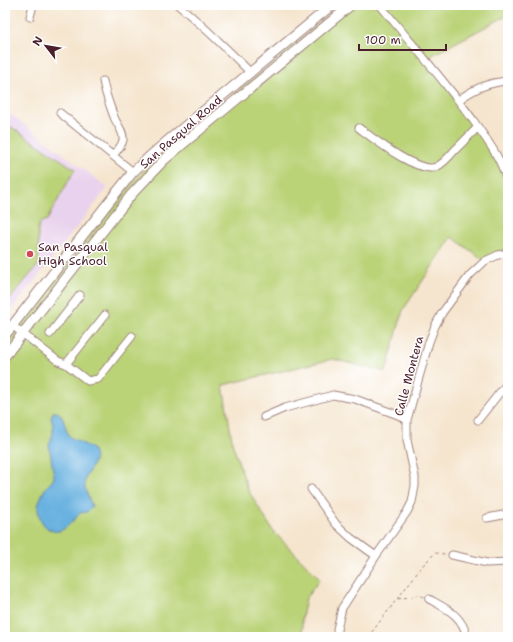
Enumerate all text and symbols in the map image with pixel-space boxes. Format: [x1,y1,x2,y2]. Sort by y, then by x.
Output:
north arrow [26,26,66,66]
scale bar [359,26,446,52]
text: 100 m [365,32,401,48]
text: N [29,33,47,49]
street label: San Pasqual Road [136,92,226,172]
place label: San Pasqual High School [38,239,108,269]
marker: San Pasqual High School [25,249,35,259]
street label: Calle Montera [391,334,428,418]

